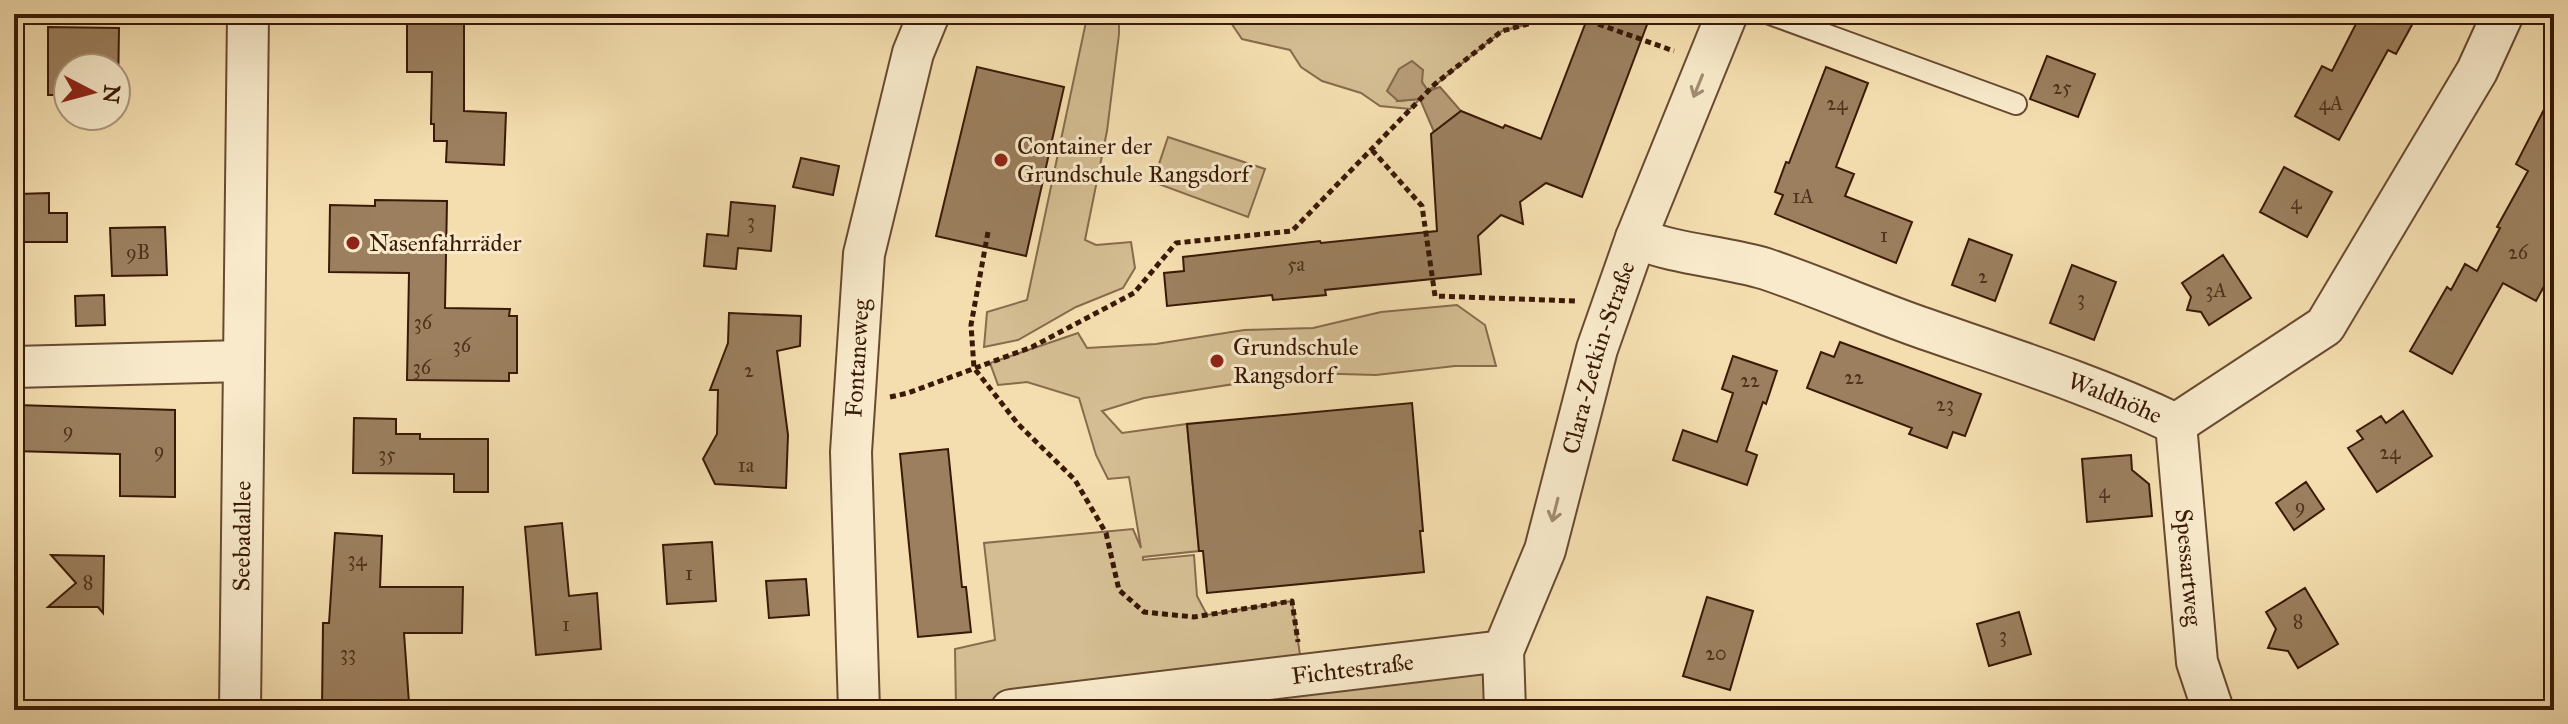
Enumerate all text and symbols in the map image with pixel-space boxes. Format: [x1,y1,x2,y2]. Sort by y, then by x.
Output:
north arrow [52,52,132,132]
one-way arrow [1689,73,1704,98]
house number: 25 [2052,75,2072,99]
text: N [97,83,126,105]
house number: 24 [1826,91,1848,115]
house number: 4A [2319,91,2344,115]
place label: Container der Grundschule Rangsdorf [1017,131,1253,189]
marker: Container der Grundschule Rangsdorf [992,151,1010,169]
house number: 1A [1792,184,1814,208]
house number: 4 [2290,190,2302,214]
house number: 3 [747,209,755,233]
house number: 1 [1880,223,1888,247]
place label: Nasenfahrräder [369,228,521,258]
marker: Nasenfahrräder [344,234,362,252]
house number: 9B [126,240,150,264]
house number: 26 [2508,240,2529,264]
house number: 5a [1287,252,1305,276]
street label: Clara-Zetkin-Straße [1555,257,1642,457]
house number: 2 [1978,264,1988,288]
house number: 3A [2205,278,2227,302]
house number: 3 [2077,286,2085,310]
street label: Fontaneweg [838,297,876,419]
house number: 36 [414,310,433,334]
place label: Grundschule Rangsdorf [1233,332,1359,390]
house number: 36 [453,333,472,357]
marker: Grundschule Rangsdorf [1208,352,1226,370]
house number: 36 [413,355,432,379]
house number: 2 [744,358,754,382]
house number: 22 [1844,365,1864,389]
street label: Waldhöhe [2064,365,2167,431]
house number: 22 [1740,368,1760,392]
house number: 23 [1936,392,1954,416]
house number: 9 [63,418,73,442]
house number: 9 [154,438,164,462]
house number: 24 [2379,440,2401,464]
house number: 35 [378,442,396,466]
house number: 1a [738,453,755,477]
house number: 4 [2098,479,2110,503]
street label: Seebadallee [226,480,258,592]
house number: 9 [2295,494,2305,518]
one-way arrow [1546,497,1561,523]
street label: Spessartweg [2169,508,2209,628]
house number: 34 [347,547,367,571]
house number: 1 [685,561,693,585]
house number: 8 [83,570,93,594]
house number: 8 [2293,609,2303,633]
house number: 1 [562,612,570,636]
house number: 3 [1999,623,2007,647]
house number: 33 [340,641,356,665]
house number: 20 [1705,641,1727,665]
street label: Fichtestraße [1290,647,1415,691]

